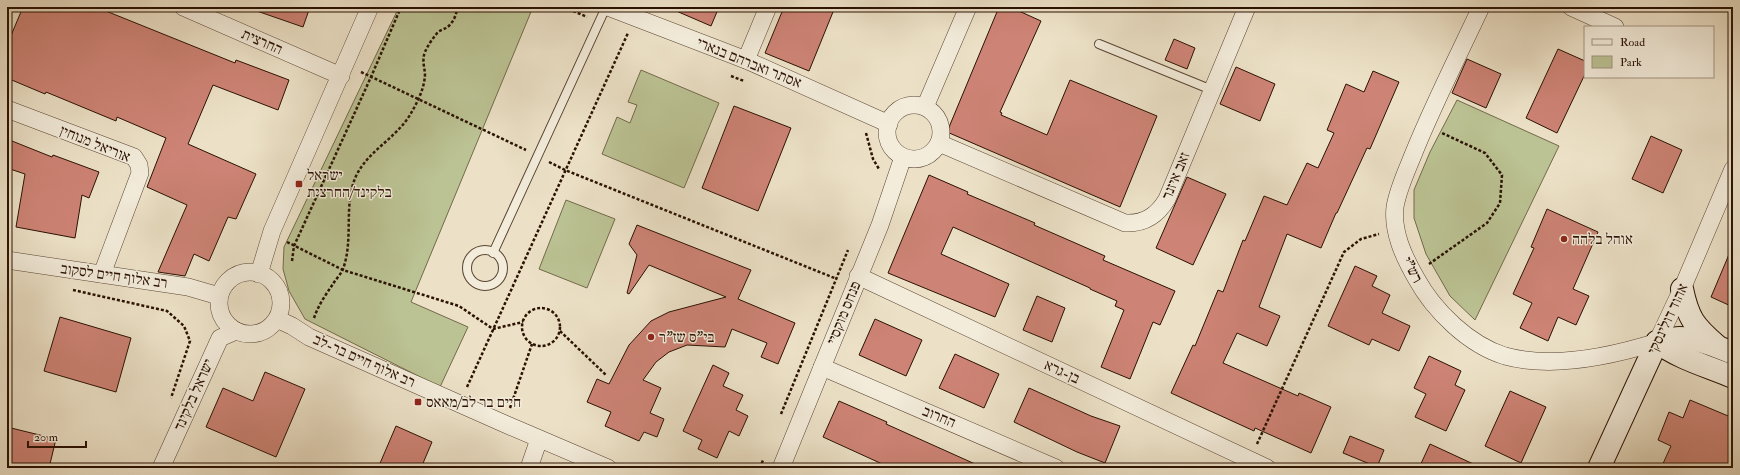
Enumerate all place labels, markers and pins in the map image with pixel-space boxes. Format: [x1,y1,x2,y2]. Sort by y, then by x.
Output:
place label: ישראל בלקינד/החרצית [307,166,392,202]
marker: ישראל בלקינד/החרצית [294,179,304,189]
place label: אוהל בלהה [1572,230,1633,249]
marker: אוהל בלהה [1559,234,1569,244]
place label: בי"ס שז"ר [659,328,714,347]
marker: בי"ס שז"ר [646,332,656,342]
place label: חיים בר לב/מאאס [426,393,521,412]
marker: חיים בר לב/מאאס [413,397,423,407]

